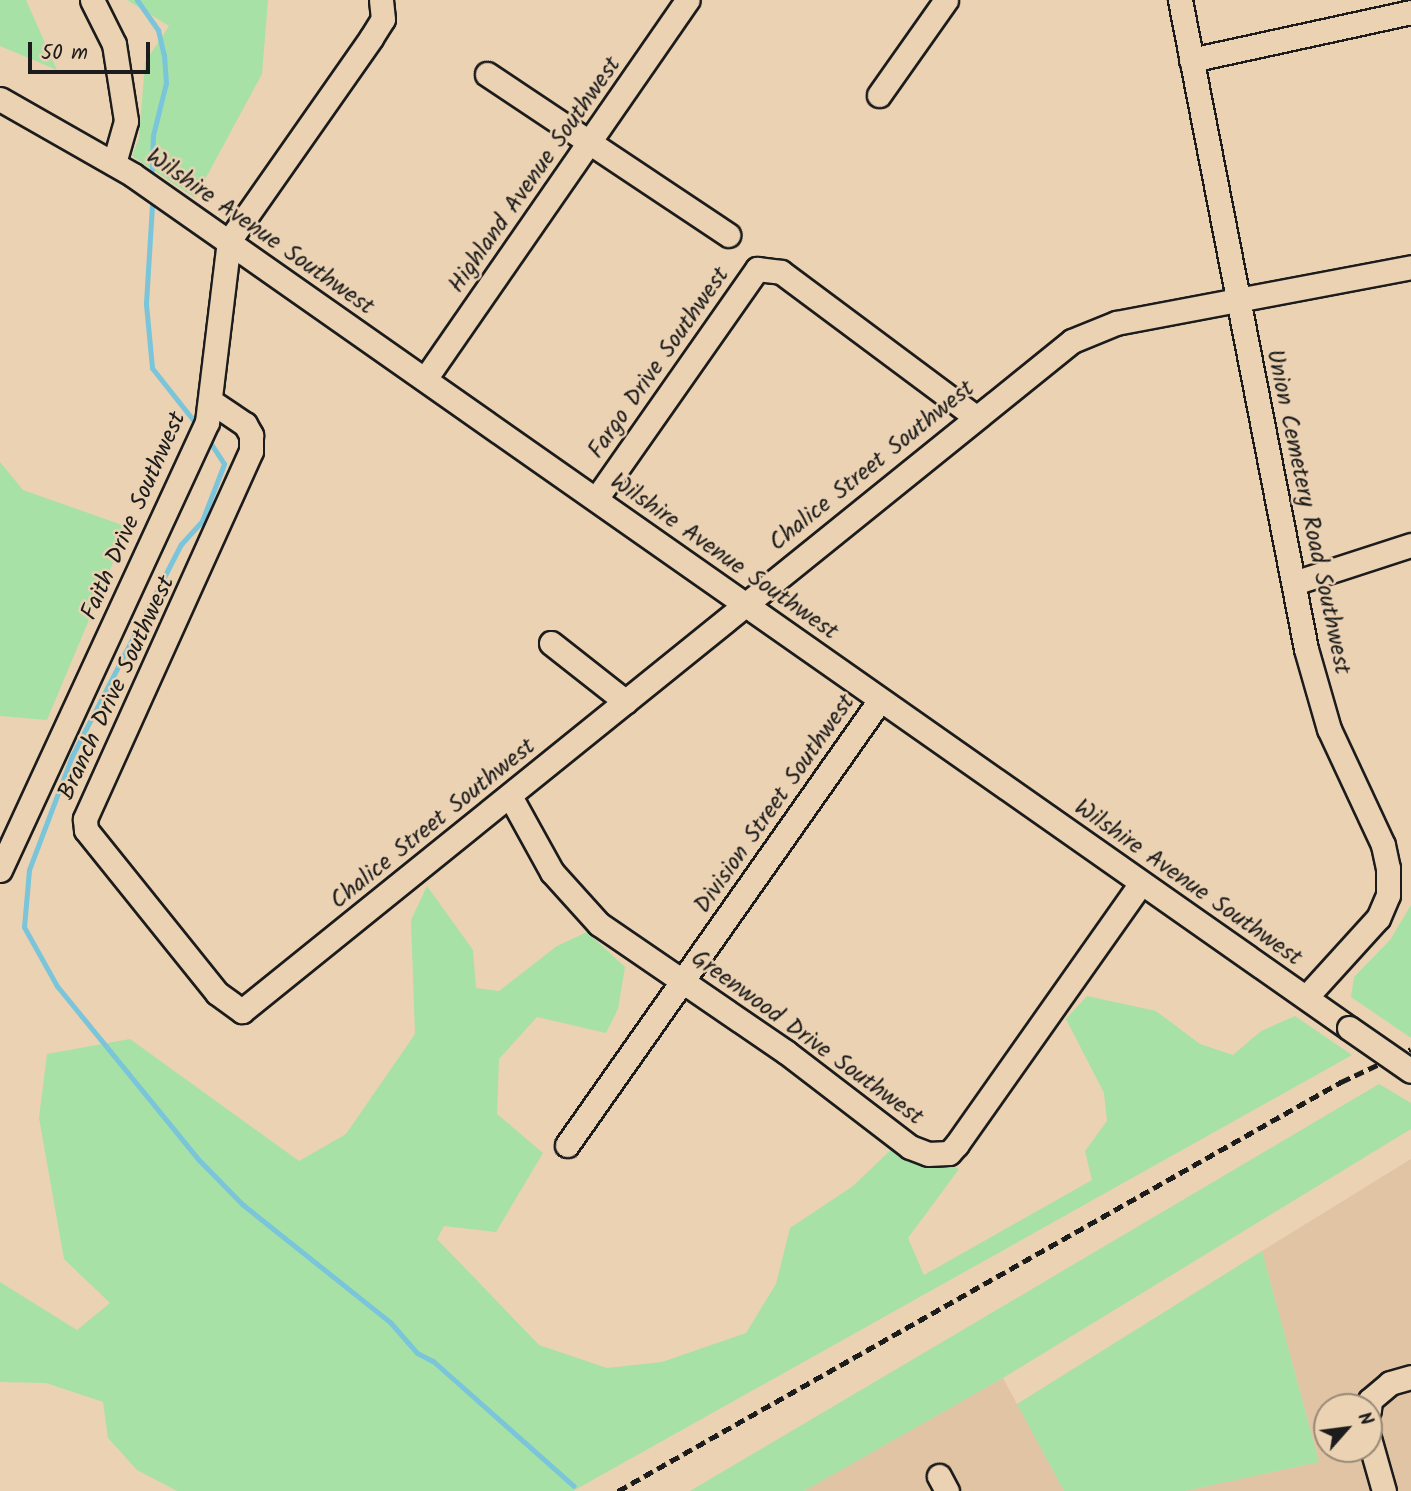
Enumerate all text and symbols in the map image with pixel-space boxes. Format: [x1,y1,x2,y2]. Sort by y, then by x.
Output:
scale bar [32,28,154,72]
text: 50 m [41,37,88,70]
street label: Highland Avenue Southwest [442,51,628,299]
street label: Wilshire Avenue Southwest [141,142,379,322]
street label: Fargo Drive Southwest [582,262,736,464]
street label: Union Cemetery Road Southwest [1259,347,1357,677]
street label: Chalice Street Southwest [764,374,980,558]
street label: Faith Drive Southwest [75,407,193,625]
street label: Wilshire Avenue Southwest [605,467,843,647]
street label: Branch Drive Southwest [52,571,182,805]
street label: Division Street Southwest [688,689,862,919]
street label: Chalice Street Southwest [325,732,541,916]
street label: Wilshire Avenue Southwest [1069,793,1307,973]
street label: Greenwood Drive Southwest [685,944,929,1132]
north arrow [1313,1393,1383,1463]
text: N [1349,1407,1381,1431]

